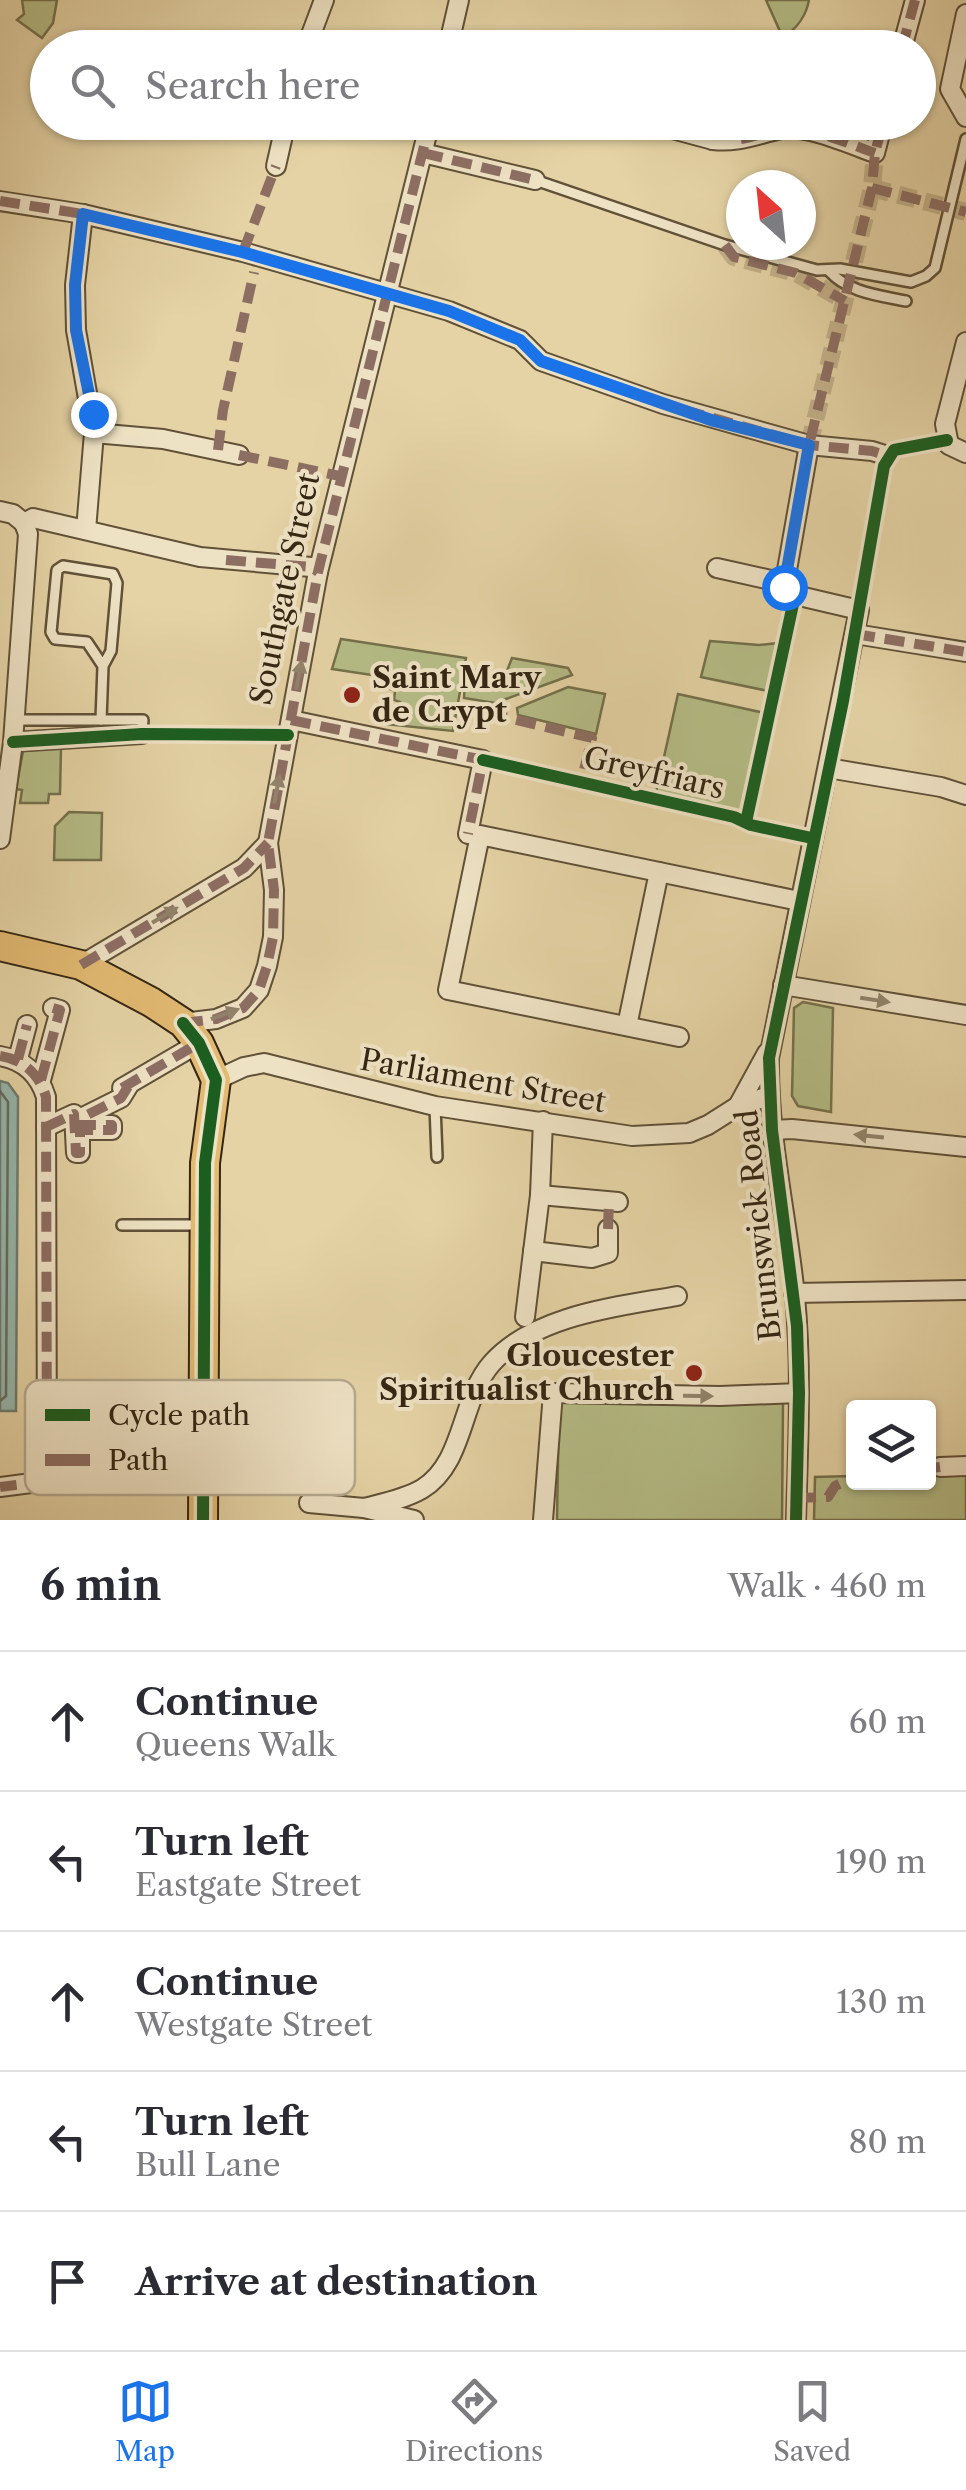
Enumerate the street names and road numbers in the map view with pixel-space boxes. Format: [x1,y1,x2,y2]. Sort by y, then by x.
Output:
street label: Southgate Street [242,469,327,708]
street label: Greyfriars [580,738,728,807]
street label: Parliament Street [357,1041,609,1120]
street label: Brunswick Road [728,1108,789,1342]

